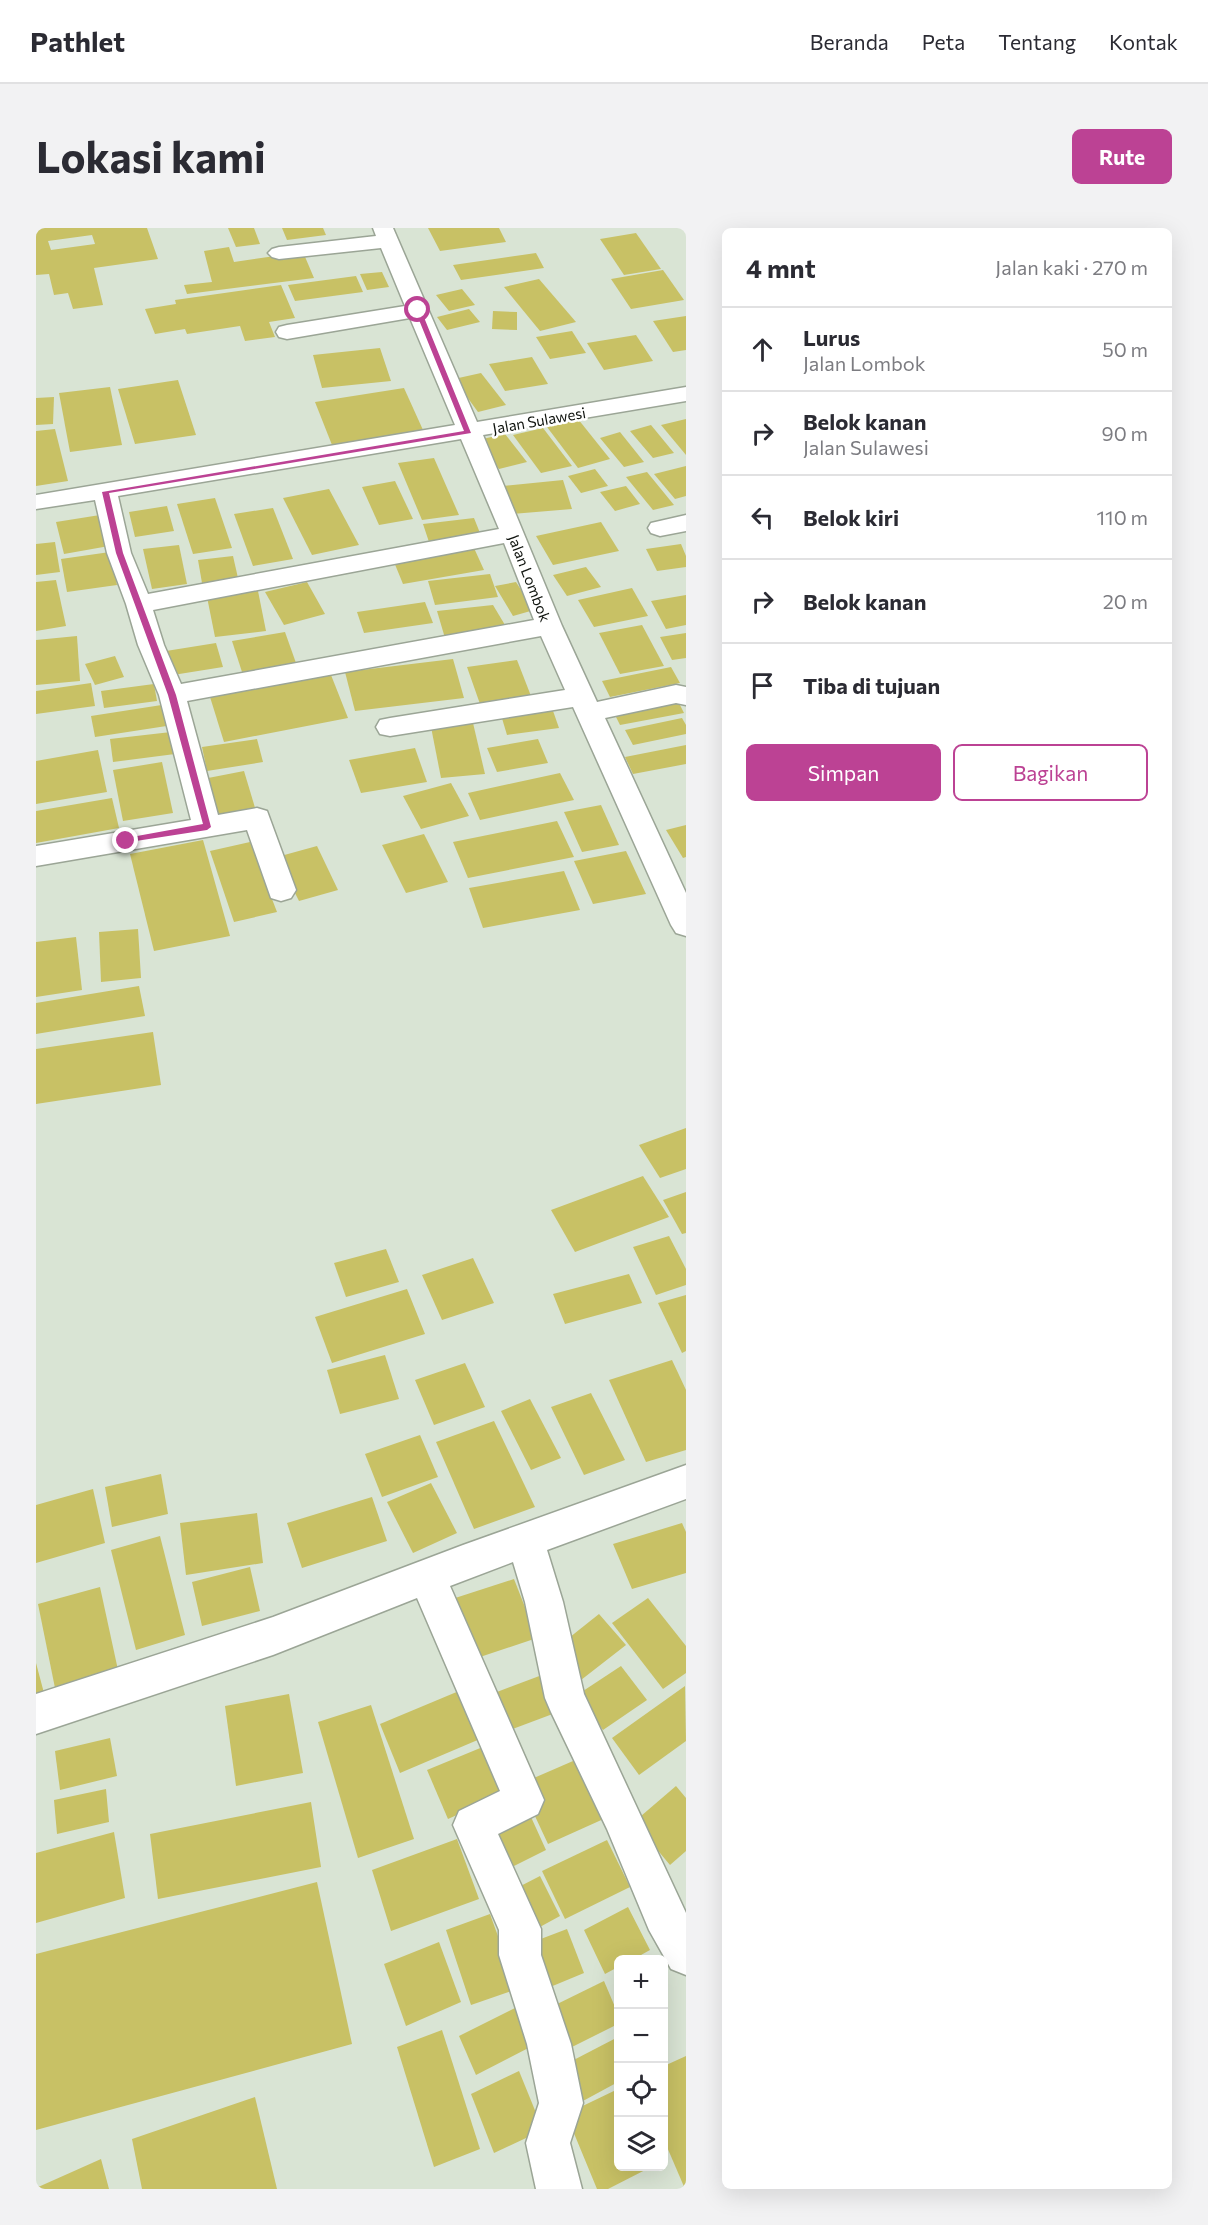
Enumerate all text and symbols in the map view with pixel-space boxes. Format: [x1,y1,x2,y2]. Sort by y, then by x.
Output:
text: Pathlet [30,24,125,58]
text: Beranda [810,29,889,54]
text: Peta [922,29,965,54]
text: Tentang [998,29,1076,54]
text: Kontak [1109,29,1178,54]
button: Rute [1072,129,1172,184]
text: Lokasi kami [36,130,266,182]
text: 4 mnt [746,252,816,283]
text: Jalan kaki · 270 m [995,255,1148,279]
route start [404,296,430,322]
text: Lurus [803,324,860,351]
icon: ahead [746,333,779,366]
text: 50 m [1102,337,1148,361]
text: Jalan Lombok [803,351,926,375]
street label: Jalan Sulawesi [491,403,587,437]
text: Belok kanan [803,408,926,435]
icon: right [746,417,779,450]
text: 90 m [1102,421,1148,445]
text: Jalan Sulawesi [803,435,929,459]
icon: left [746,501,779,534]
text: Belok kiri [803,504,899,531]
text: 110 m [1097,505,1148,529]
street label: Jalan Lombok [505,532,555,624]
icon: right [746,585,779,618]
text: Belok kanan [803,588,926,615]
text: 20 m [1103,589,1148,613]
icon: arrive [746,669,779,702]
text: Tiba di tujuan [803,672,940,699]
button: Simpan [746,744,941,801]
button: Bagikan [953,744,1148,801]
route end [112,827,138,853]
map controls [614,1955,668,2171]
button: + [614,1955,668,2009]
button: − [614,2009,668,2063]
button: locate [614,2063,668,2117]
button: layers [614,2117,668,2171]

